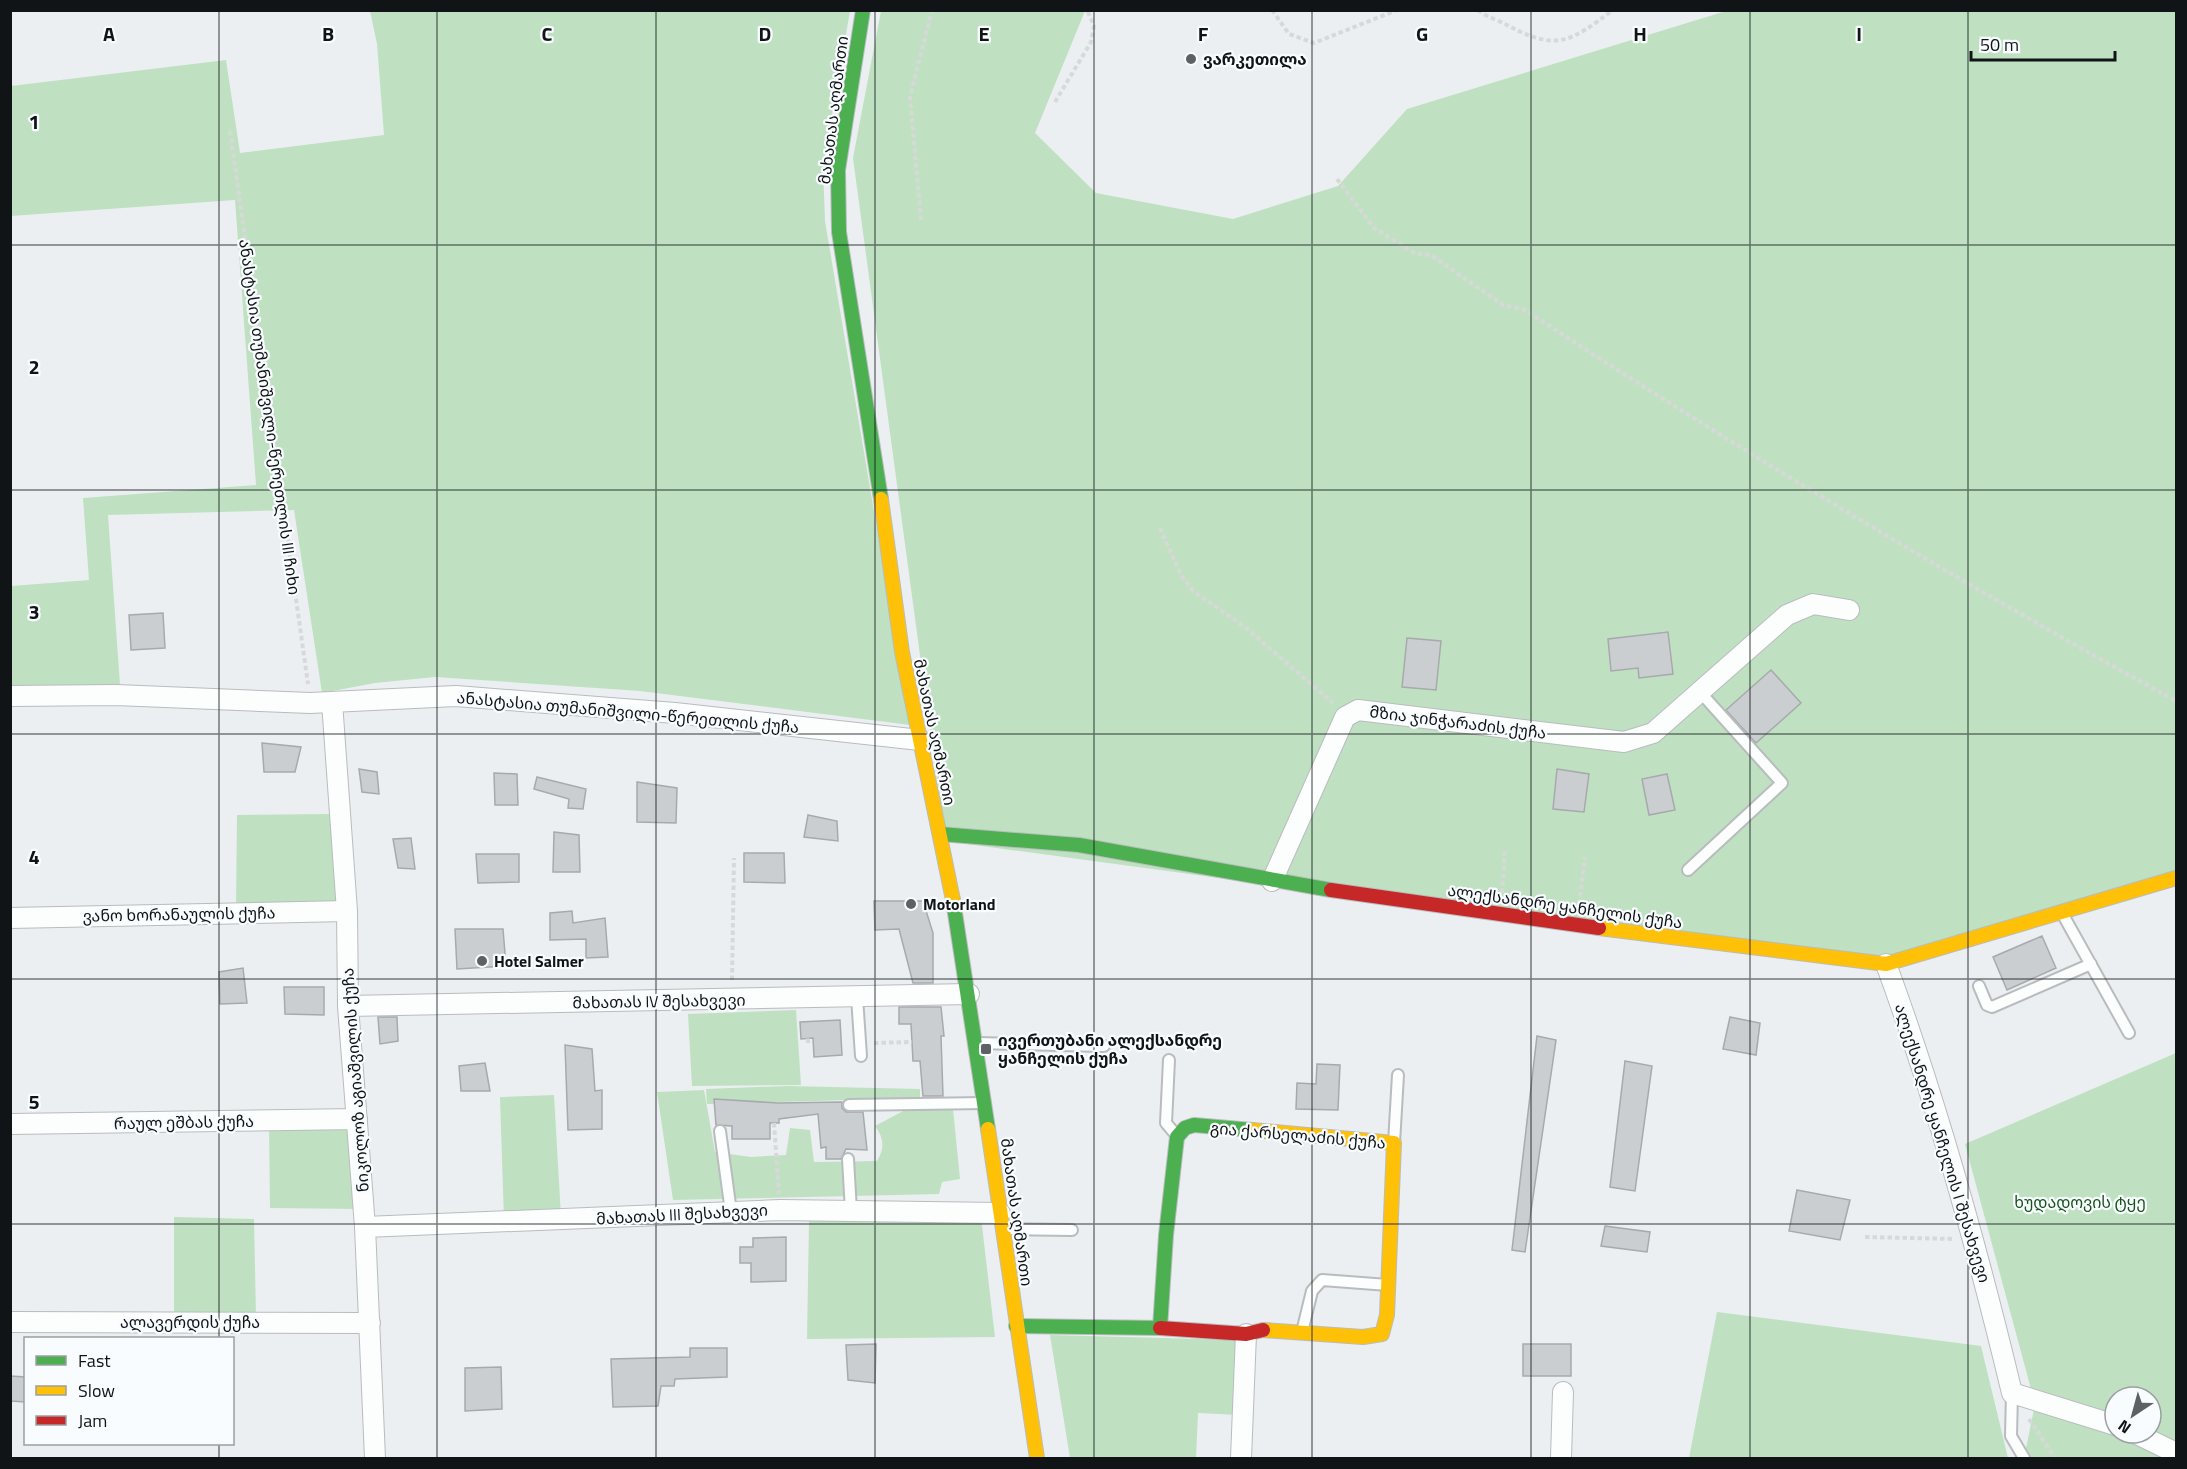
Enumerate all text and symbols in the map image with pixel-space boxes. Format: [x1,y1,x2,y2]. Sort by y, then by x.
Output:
text: A [103,18,115,49]
text: B [322,18,334,49]
text: C [542,18,553,49]
text: D [759,18,771,49]
text: E [978,18,990,49]
text: F [1198,18,1209,49]
text: G [1416,18,1428,49]
text: H [1633,18,1647,49]
text: I [1856,18,1862,49]
scale bar [1971,24,2115,62]
text: 50 m [1980,31,2019,58]
street label: მახათას აღმართი [812,34,854,186]
place label: ვარკეთილა [1203,47,1307,71]
marker: ვარკეთილა [1184,52,1198,66]
text: 1 [28,106,40,137]
street label: ანასტასია თუმანიშვილი-წერეთლის III ჩიხი [233,238,307,596]
text: 2 [28,351,40,382]
text: 3 [28,596,40,627]
street label: მახათას აღმართი [908,657,962,807]
street label: ანასტასია თუმანიშვილი-წერეთლის ქუჩა [456,685,800,739]
street label: მზია ჯინჭარაძის ქუჩა [1368,699,1548,745]
text: 4 [28,841,40,872]
street label: ალექსანდრე ყანჩელის ქუჩა [1446,878,1684,934]
place label: Motorland [923,892,996,916]
marker: Motorland [904,897,918,911]
street label: ვანო ხორანაულის ქუჩა [82,900,276,928]
place label: Hotel Salmer [494,949,584,973]
marker: Hotel Salmer [475,954,489,968]
street label: ნიკოლოზ აგიაშვილის ქუჩა [335,967,375,1193]
street label: მახათას IV შესახვევი [572,987,746,1015]
street label: ალექსანდრე ყანჩელის I შესახვევი [1889,1001,1997,1285]
place label: ივერთუბანი ალექსანდრე ყანჩელის ქუჩა [998,1028,1222,1070]
marker: ივერთუბანი ალექსანდრე ყანჩელის ქუჩა [979,1042,993,1056]
text: 5 [28,1086,40,1117]
street label: რაულ ეშბას ქუჩა [114,1109,254,1135]
street label: გია ქარსელაძის ქუჩა [1209,1115,1387,1155]
street label: მახათას აღმართი [995,1136,1039,1288]
park label: ხუდადოვის ტყე [2014,1190,2146,1214]
street label: მახათას III შესახვევი [596,1198,768,1230]
street label: ალავერდის ქუჩა [120,1310,260,1334]
legend [24,1337,234,1445]
text: Fast [78,1347,111,1374]
text: Slow [78,1377,115,1404]
north arrow [2103,1385,2163,1445]
text: Jam [78,1407,107,1434]
text: N [2113,1414,2136,1440]

